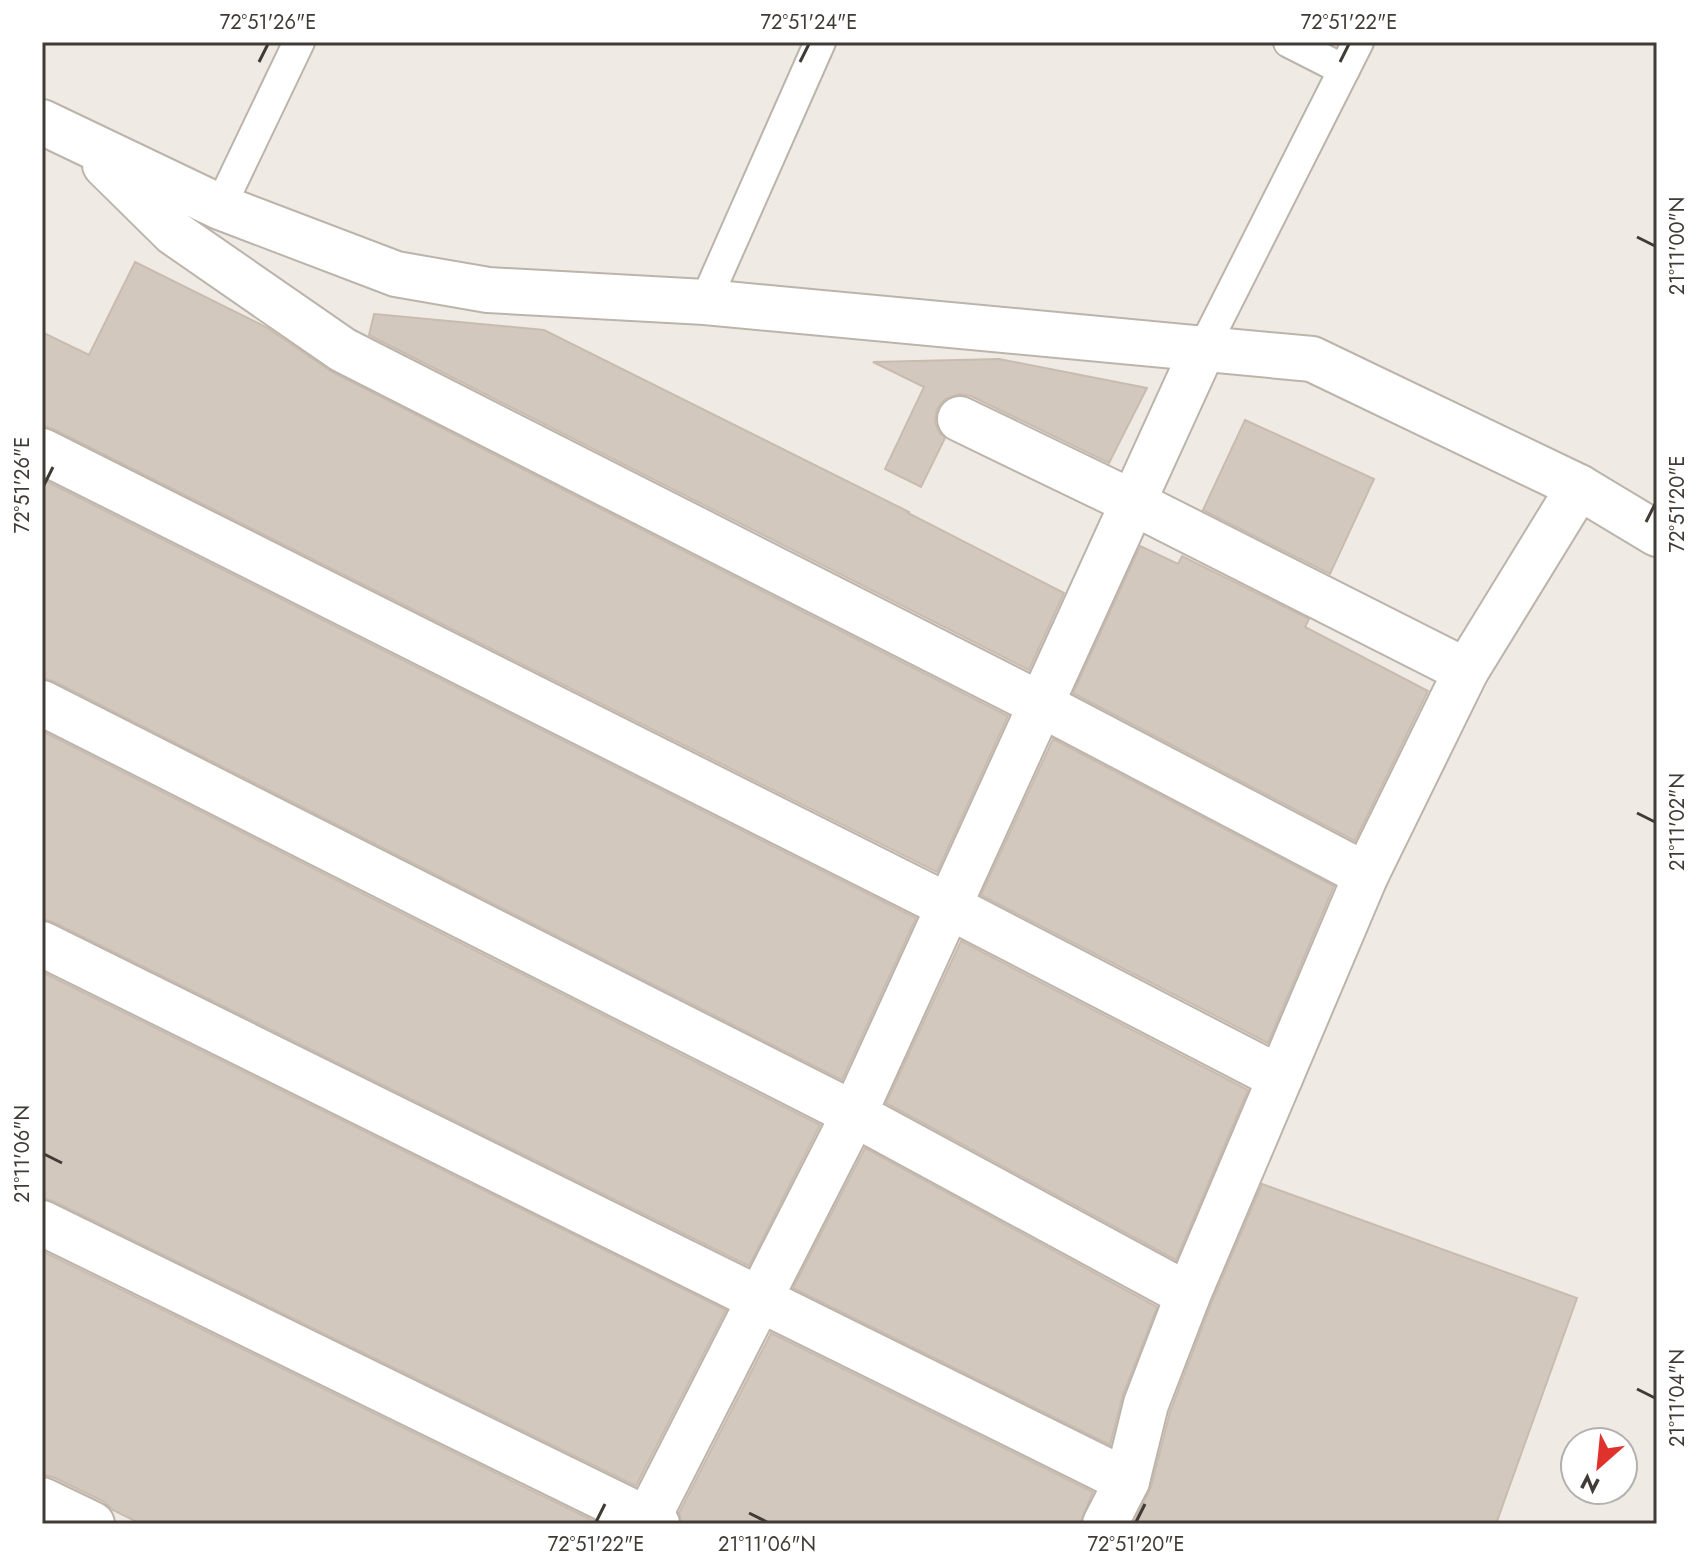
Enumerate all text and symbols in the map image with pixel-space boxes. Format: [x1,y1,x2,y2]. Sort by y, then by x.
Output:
text: 72°51'26"E [220,8,316,37]
text: 72°51'24"E [761,8,857,37]
text: 72°51'22"E [1301,8,1397,37]
text: 21°11'00"N [1663,197,1692,295]
text: 72°51'26"E [8,437,37,533]
text: 72°51'20"E [1663,455,1692,553]
text: 21°11'02"N [1663,773,1692,871]
text: 21°11'06"N [8,1105,37,1203]
text: 21°11'04"N [1663,1349,1692,1447]
north arrow [1559,1426,1639,1506]
text: N [1575,1466,1605,1502]
text: 72°51'22"E [548,1530,644,1559]
text: 21°11'06"N [718,1530,816,1559]
text: 72°51'20"E [1087,1530,1185,1559]

